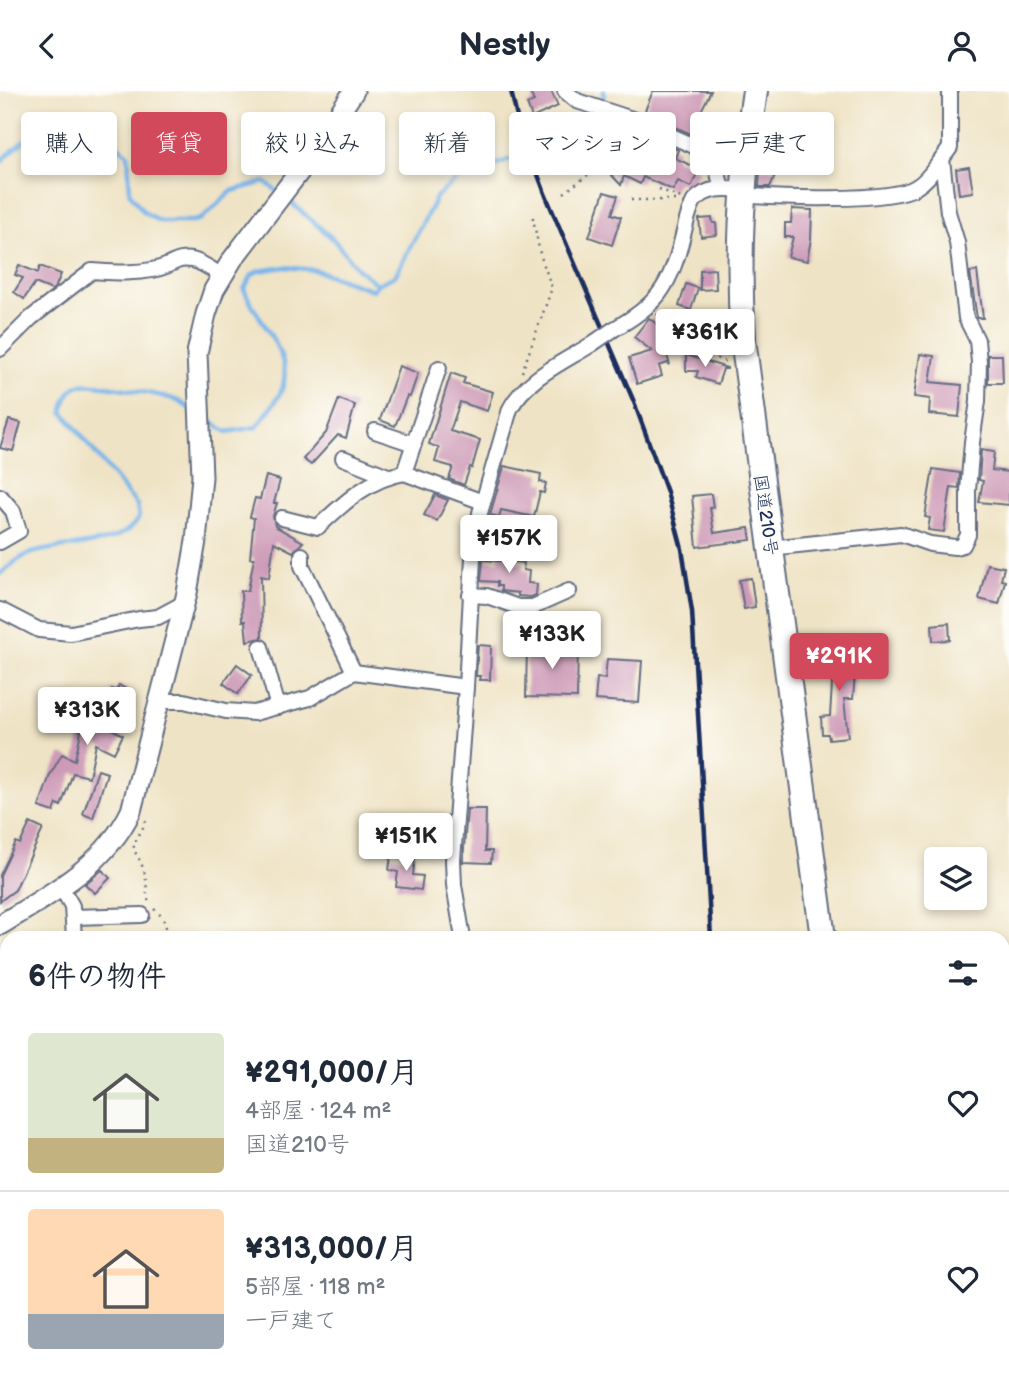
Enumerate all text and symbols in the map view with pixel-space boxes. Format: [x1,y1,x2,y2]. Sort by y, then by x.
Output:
text: Nestly [459,26,550,65]
icon: back [28,27,66,65]
icon: person [943,27,981,65]
chip: 購入 [21,112,117,175]
chip: 賃貸 [131,112,227,175]
chip: 絞り込み [241,112,385,175]
chip: 新着 [399,112,495,175]
chip: マンション [509,112,676,175]
chip: 一戸建て [690,112,834,175]
pin: ¥361K [656,309,754,369]
text: ¥361K [672,318,738,346]
street label: 国道210号 [749,473,782,557]
pin: ¥157K [460,515,558,575]
text: ¥157K [476,524,542,552]
pin: ¥133K [503,611,601,671]
text: ¥133K [519,620,585,648]
pin: ¥291K [790,633,888,693]
text: ¥291K [806,642,872,670]
pin: ¥313K [38,687,136,747]
text: ¥313K [54,696,120,724]
pin: ¥151K [357,813,455,873]
text: ¥151K [375,822,437,850]
map controls [924,847,987,910]
button: layers [924,847,987,910]
icon: filters [944,954,982,992]
text: 6件の物件 [28,959,166,995]
text: ¥291,000/月 [245,1055,419,1091]
icon: home [84,1061,168,1145]
icon: heart [944,1084,982,1122]
text: 4部屋 · 124 m² [245,1097,391,1125]
text: 国道210号 [245,1131,350,1159]
text: ¥313,000/月 [245,1231,418,1267]
icon: home [84,1237,168,1321]
icon: heart [944,1260,982,1298]
text: 5部屋 · 118 m² [245,1273,386,1301]
text: 一戸建て [245,1307,337,1335]

